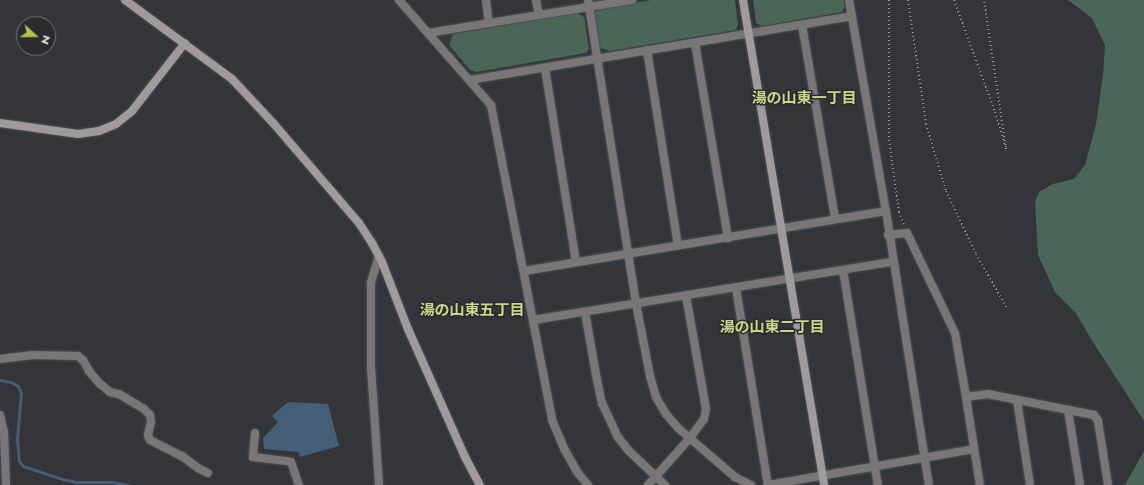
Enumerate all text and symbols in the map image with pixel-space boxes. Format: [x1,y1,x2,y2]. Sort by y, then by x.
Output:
north arrow [16,16,56,56]
text: N [37,33,55,47]
district label: 湯の山東一丁目 [752,90,856,108]
district label: 湯の山東五丁目 [420,302,524,320]
district label: 湯の山東二丁目 [720,319,824,337]

